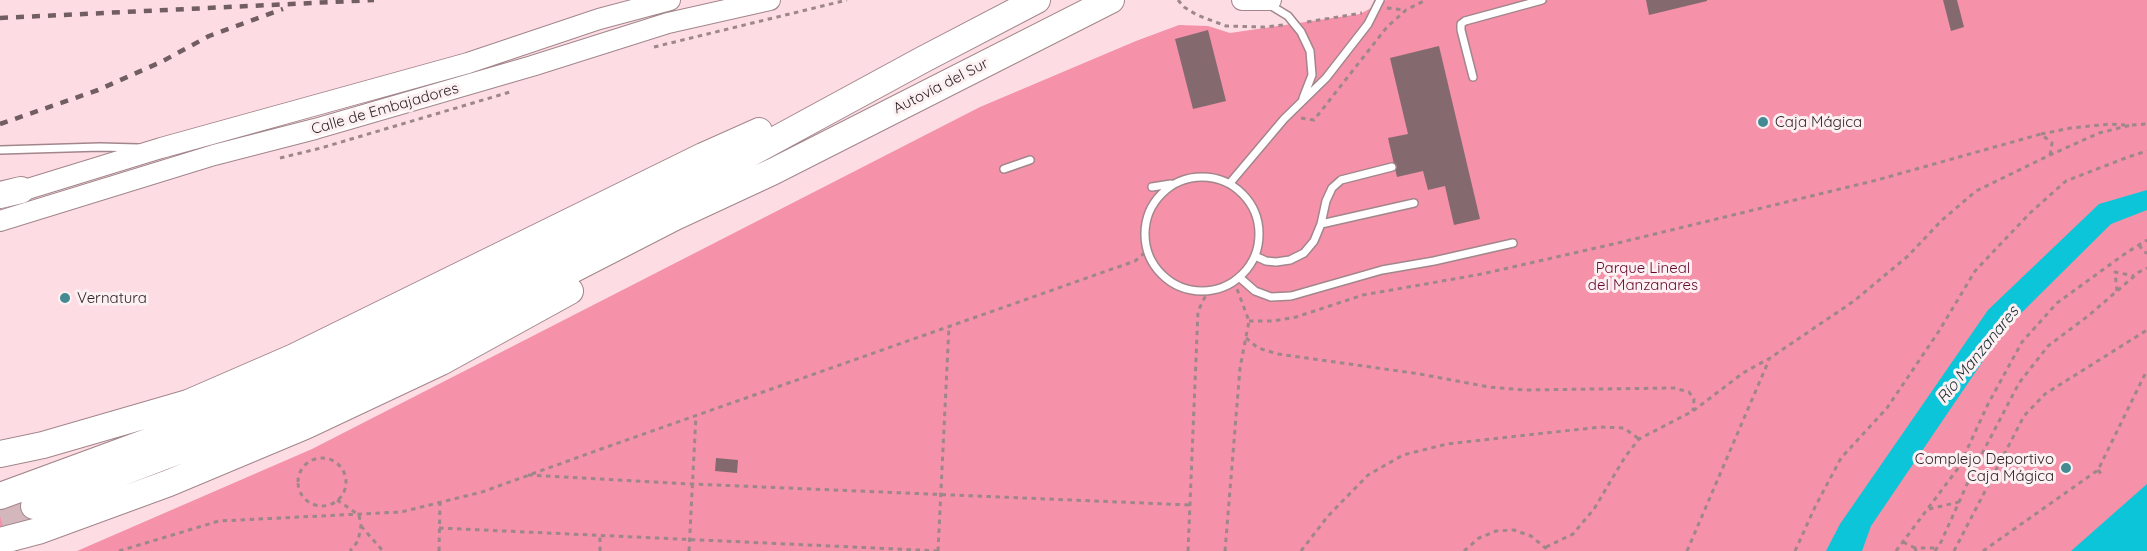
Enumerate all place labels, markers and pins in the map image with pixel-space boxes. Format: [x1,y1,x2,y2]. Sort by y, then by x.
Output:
place label: Caja Mágica [1775,113,1862,131]
marker: Caja Mágica [1756,115,1770,129]
place label: Vernatura [77,289,147,307]
marker: Vernatura [58,291,72,305]
place label: Complejo Deportivo Caja Mágica [1915,450,2054,485]
marker: Complejo Deportivo Caja Mágica [2059,461,2073,475]

